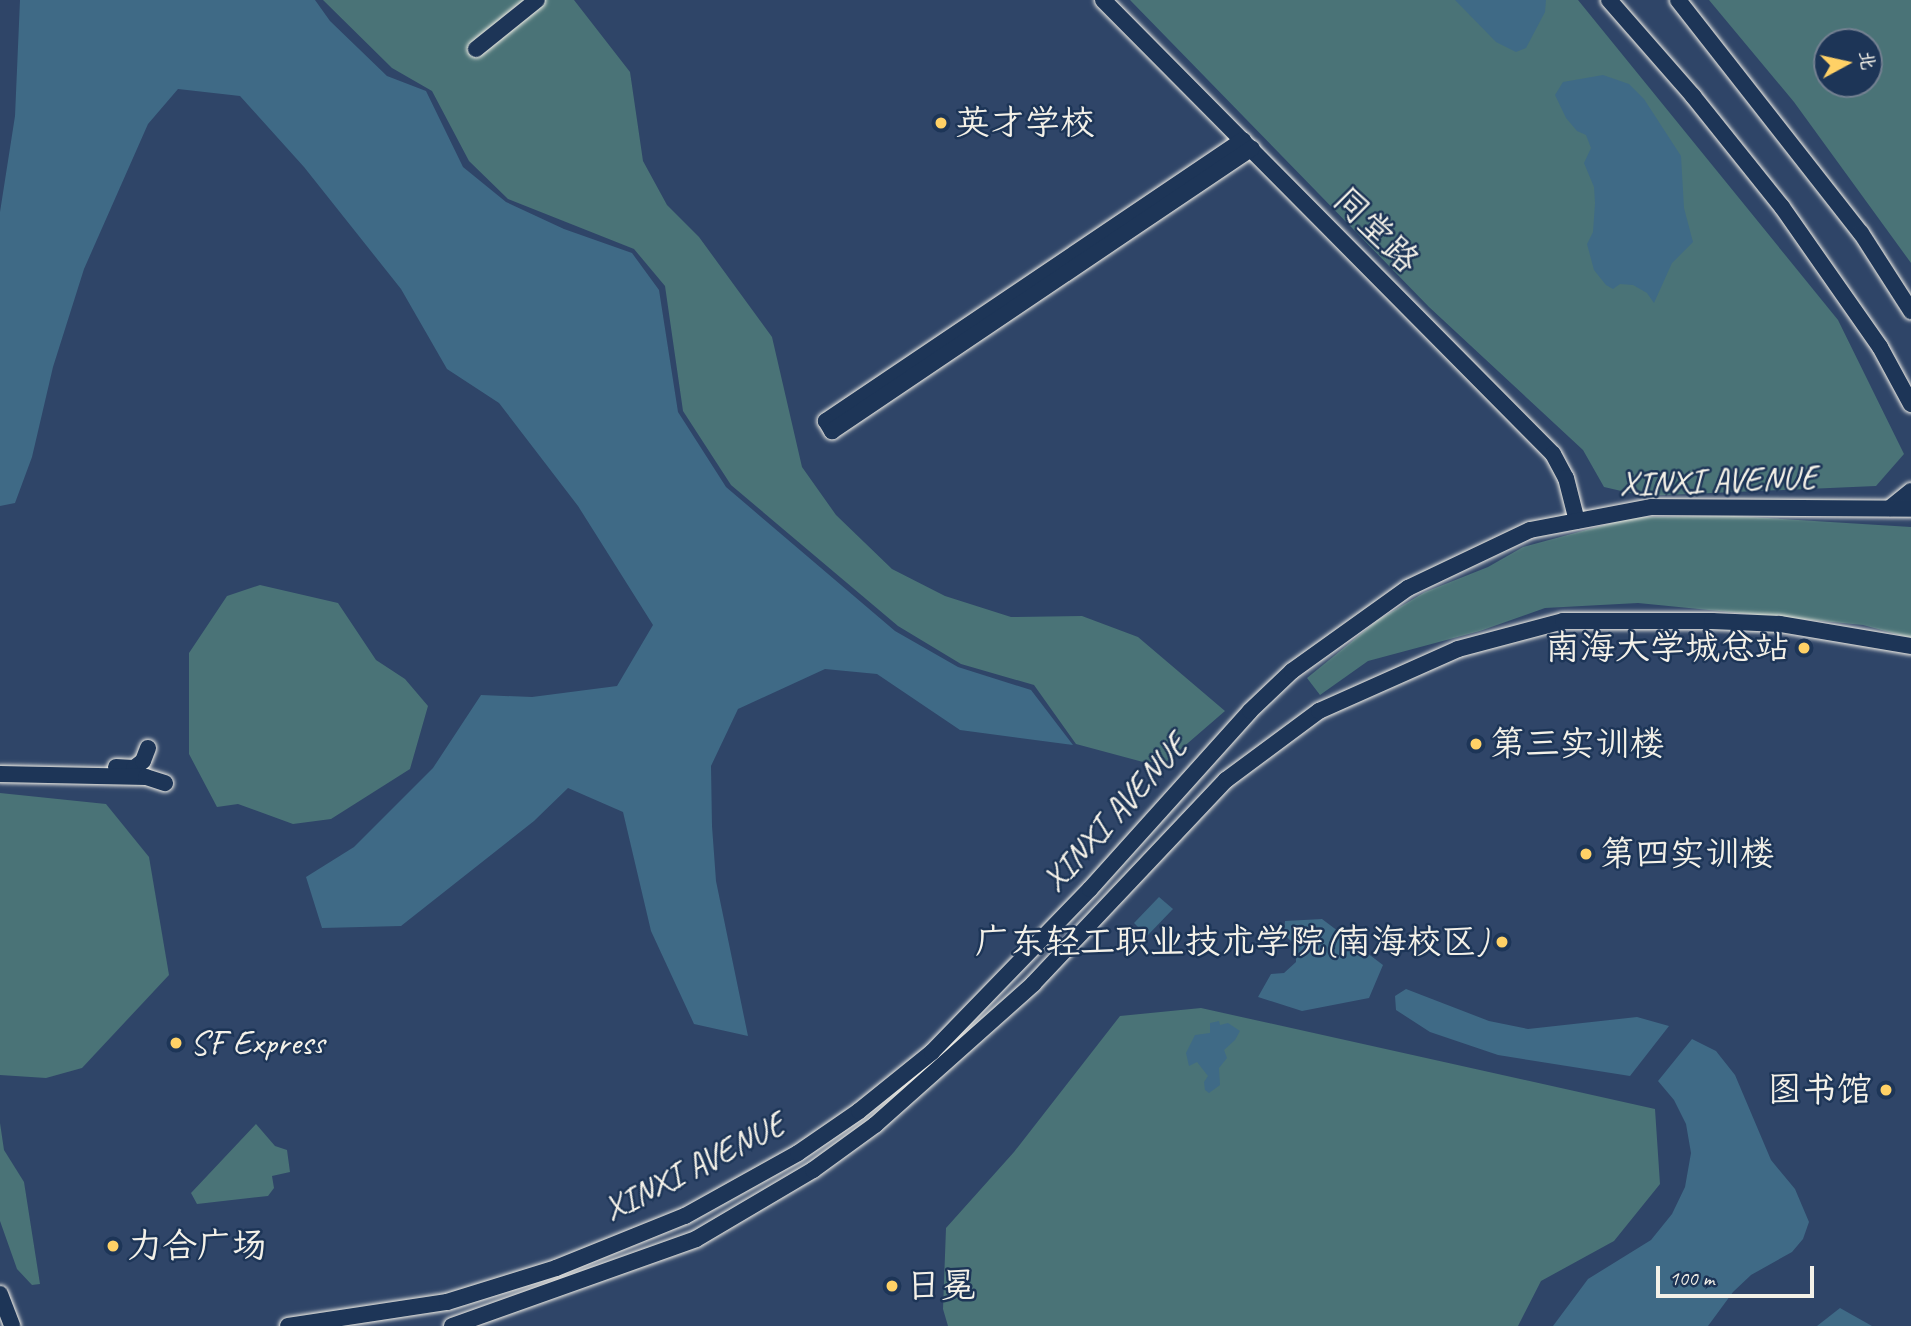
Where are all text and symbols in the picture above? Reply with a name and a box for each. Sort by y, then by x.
north arrow [1813,28,1883,98]
text: 北 [1854,49,1880,71]
place label: 英才学校 [955,102,1095,144]
marker: 英才学校 [933,115,949,131]
street label: 同堂路 [1324,178,1428,282]
street label: XINXI AVENUE [1618,457,1818,505]
place label: 南海大学城总站 [1545,627,1790,669]
marker: 南海大学城总站 [1796,640,1812,656]
place label: 第三实训楼 [1490,723,1665,765]
street label: XINXI AVENUE [1033,725,1197,901]
marker: 第三实训楼 [1468,736,1484,752]
place label: 第四实训楼 [1600,833,1775,875]
marker: 第四实训楼 [1578,846,1594,862]
place label: 广东轻工职业技术学院(南海校区) [975,921,1488,963]
marker: 广东轻工职业技术学院(南海校区) [1494,934,1510,950]
place label: SF Express [190,1022,324,1064]
marker: SF Express [168,1035,184,1051]
place label: 图书馆 [1767,1069,1872,1111]
marker: 图书馆 [1878,1082,1894,1098]
street label: XINXI AVENUE [596,1103,792,1231]
place label: 力合广场 [127,1225,267,1267]
marker: 力合广场 [105,1238,121,1254]
scale bar [1659,1252,1816,1296]
place label: 日冕 [906,1265,976,1307]
text: 100 m [1669,1265,1714,1291]
marker: 日冕 [884,1278,900,1294]

